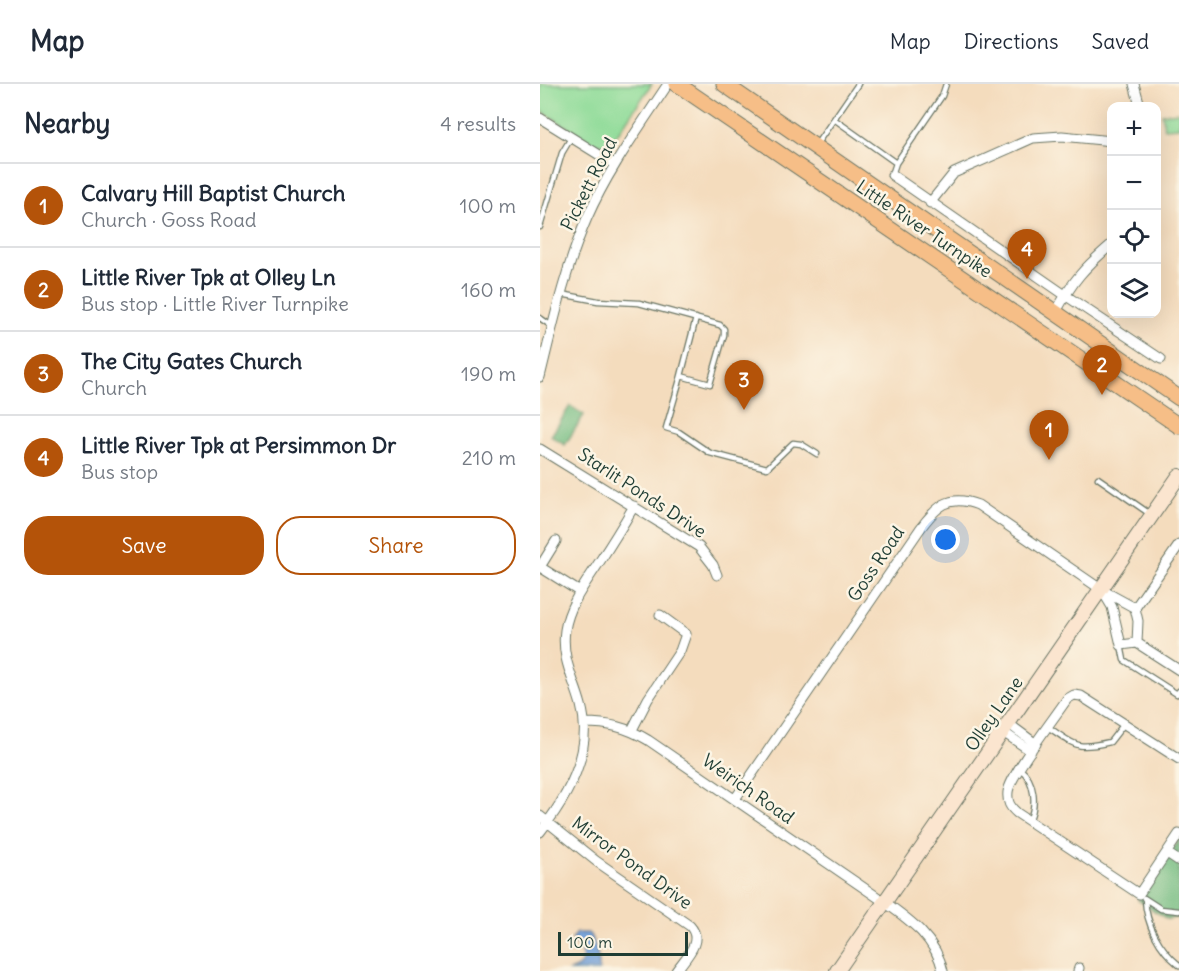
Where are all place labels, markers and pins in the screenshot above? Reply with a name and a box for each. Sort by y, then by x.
pin: 4 [1008,230,1046,279]
pin: 2 [1082,346,1122,395]
pin: 3 [724,360,764,410]
pin: 1 [1030,410,1068,460]

